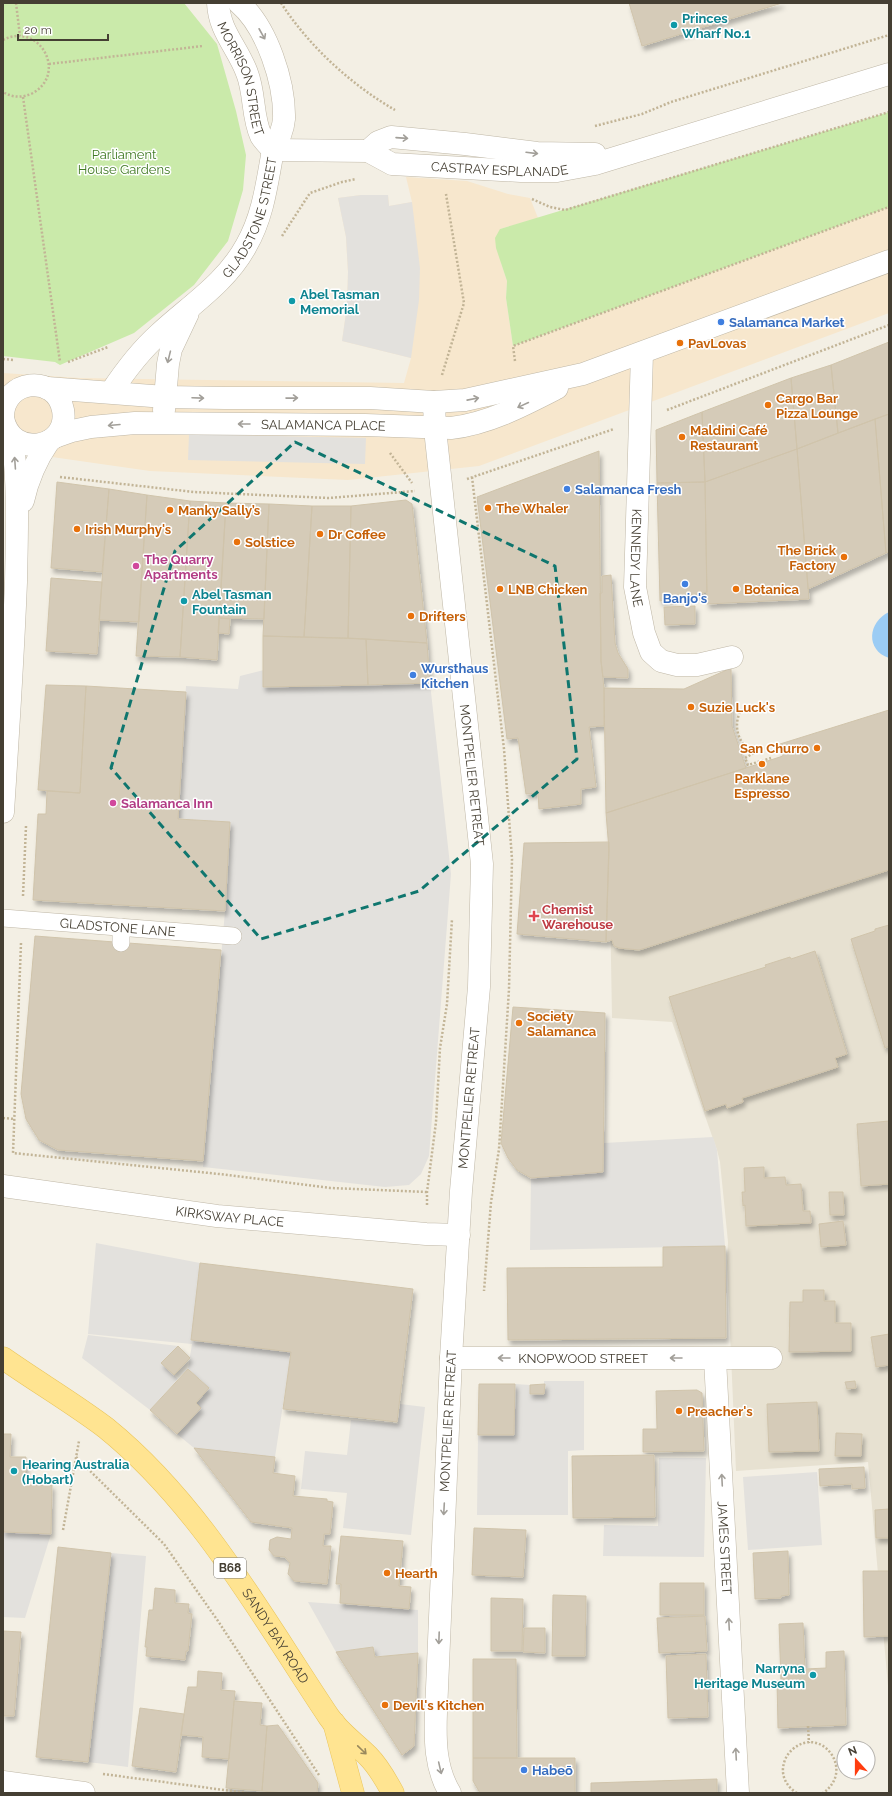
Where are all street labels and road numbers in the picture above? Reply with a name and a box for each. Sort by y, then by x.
street label: MORRISON STREET [215,19,268,138]
street label: GLADSTONE STREET [219,156,279,281]
street label: CASTRAY ESPLANADE [431,159,569,179]
street label: SALAMANCA PLACE [261,417,386,433]
street label: KENNEDY LANE [627,508,646,608]
street label: MONTPELIER RETREAT [457,703,487,847]
street label: GLADSTONE LANE [59,915,176,939]
street label: MONTPELIER RETREAT [455,1026,483,1170]
street label: KIRKSWAY PLACE [175,1203,285,1229]
street label: MONTPELIER RETREAT [437,1350,459,1492]
street label: KNOPWOOD STREET [518,1351,648,1366]
street label: JAMES STREET [715,1501,735,1595]
road number: B68 [214,1558,246,1578]
street label: SANDY BAY ROAD [240,1585,312,1686]

